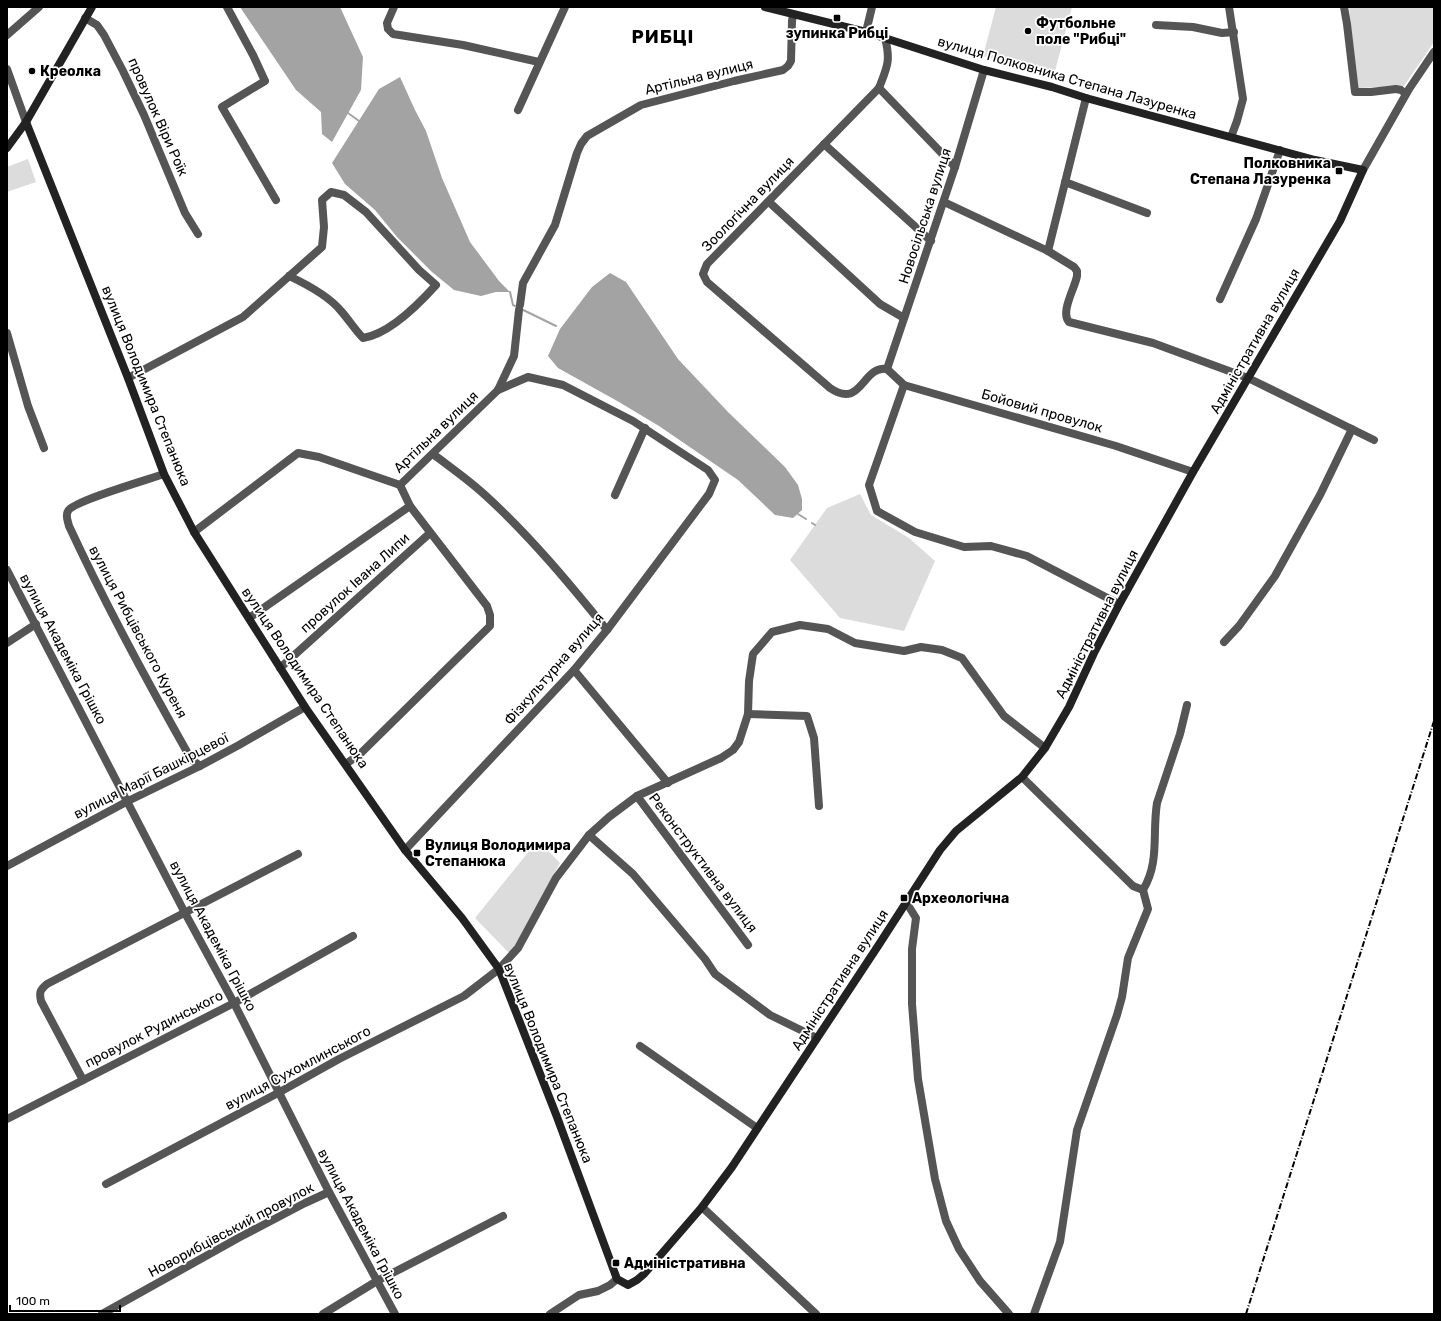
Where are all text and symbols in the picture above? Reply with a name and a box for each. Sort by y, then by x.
marker: зупинка Рибці [832,13,842,23]
place label: Футбольне поле "Рибці" [1036,15,1126,48]
place label: зупинка Рибці [786,25,888,42]
district label: РИБЦІ [632,26,694,48]
marker: Футбольне поле "Рибці" [1023,26,1033,36]
street label: вулиця Полковника Степана Лазуренка [936,33,1198,123]
street label: провулок Віри Роїк [124,55,192,179]
street label: Артільна вулиця [643,55,755,99]
place label: Креолка [40,63,101,80]
marker: Креолка [27,66,37,76]
street label: Новосільська вулиця [895,146,955,286]
street label: Зоологічна вулиця [698,153,798,255]
place label: Полковника Степана Лазуренка [1190,155,1331,188]
marker: Полковника Степана Лазуренка [1334,166,1344,176]
street label: Адміністративна вулиця [1206,265,1304,417]
street label: вулиця Володимира Степанюка [98,283,194,489]
street label: Бойовий провулок [979,386,1105,437]
street label: Артільна вулиця [390,387,482,477]
street label: провулок Івана Липи [297,529,413,637]
street label: вулиця Рибцівського Куреня [85,543,191,721]
street label: Адміністративна вулиця [1052,547,1142,701]
street label: вулиця Академіка Грішко [16,571,110,727]
street label: вулиця Володимира Степанюка [238,584,372,772]
street label: Фізкультурна вулиця [501,609,607,729]
street label: вулиця Марії Башкірцевої [71,729,232,823]
street label: Реконструктивна вулиця [645,790,761,936]
place label: Вулиця Володимира Степанюка [425,837,571,870]
marker: Вулиця Володимира Степанюка [412,848,422,858]
street label: вулиця Академіка Грішко [166,858,260,1014]
place label: Археологічна [912,890,1009,907]
marker: Археологічна [899,893,909,903]
street label: Адміністративна вулиця [788,906,892,1054]
street label: вулиця Володимира Степанюка [500,960,596,1166]
street label: провулок Рудинського [82,987,226,1071]
street label: вулиця Сухомлинського [222,1022,374,1114]
street label: вулиця Академіка Грішко [314,1146,408,1302]
street label: Новорибцівський провулок [145,1179,317,1281]
place label: Адміністративна [624,1255,746,1272]
marker: Адміністративна [611,1258,621,1268]
scale bar [10,1287,120,1313]
text: 100 m [16,1294,50,1308]

